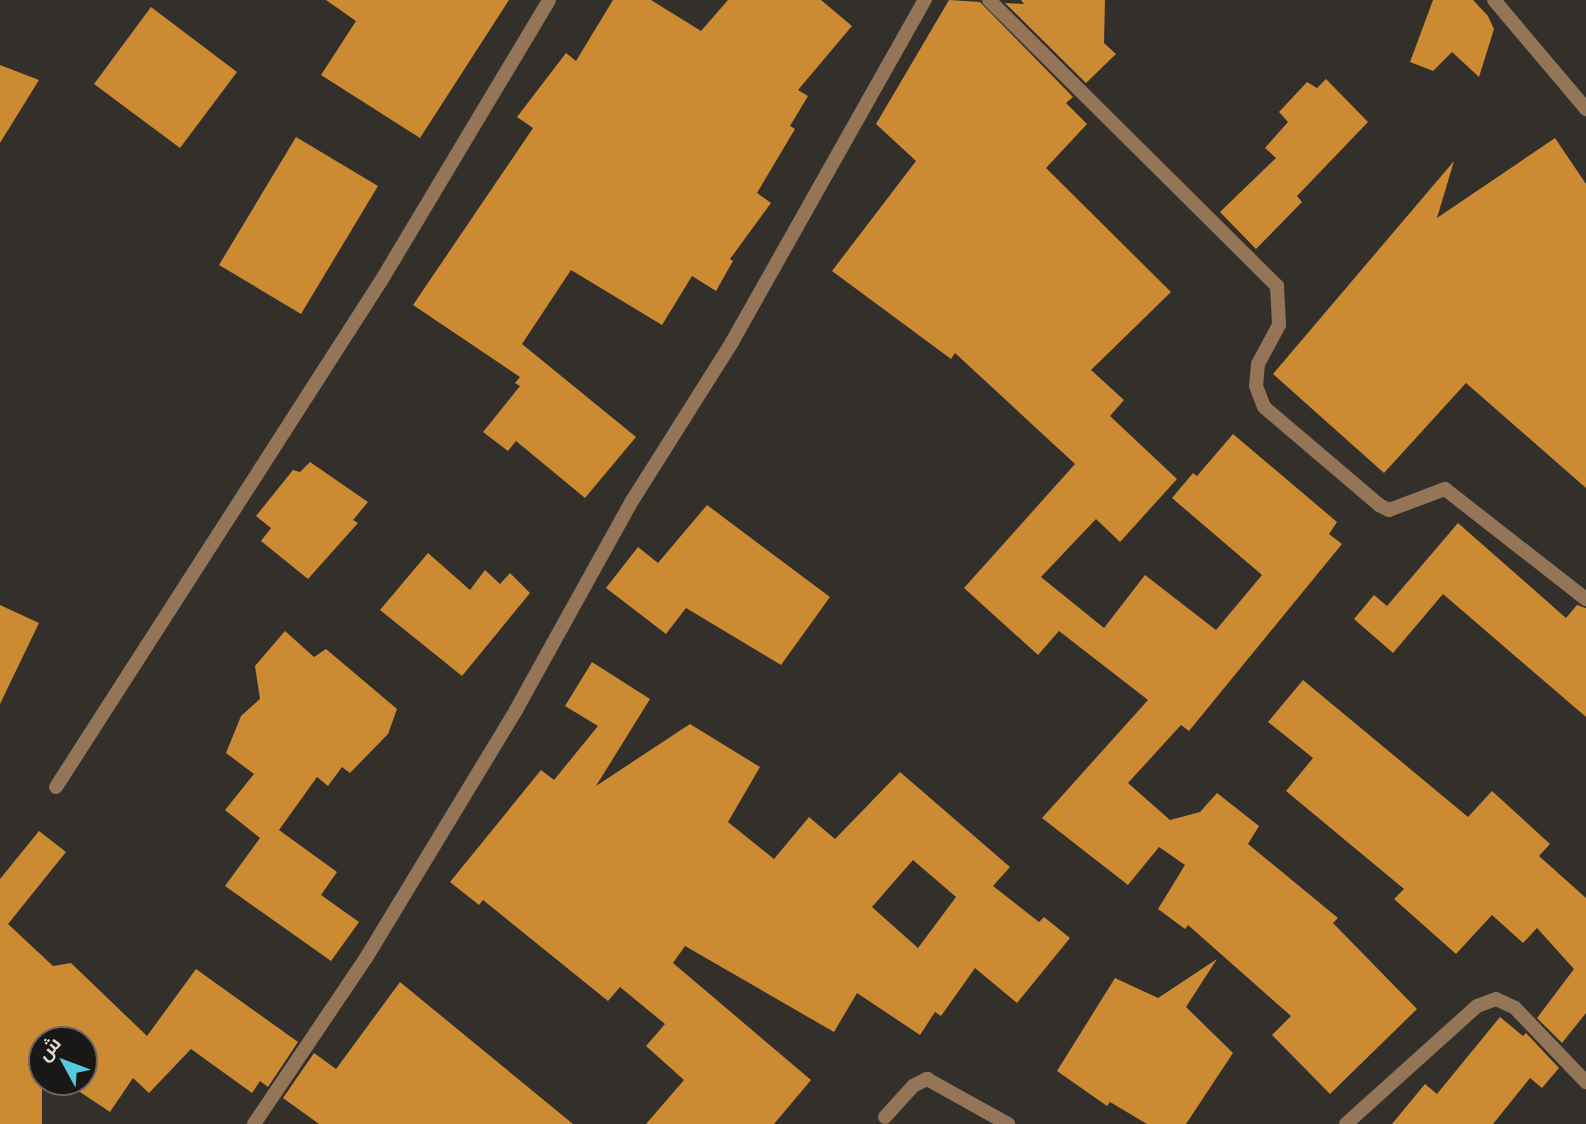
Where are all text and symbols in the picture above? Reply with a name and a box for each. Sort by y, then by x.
north arrow [28,1026,98,1096]
text: ش [32,1032,65,1065]

